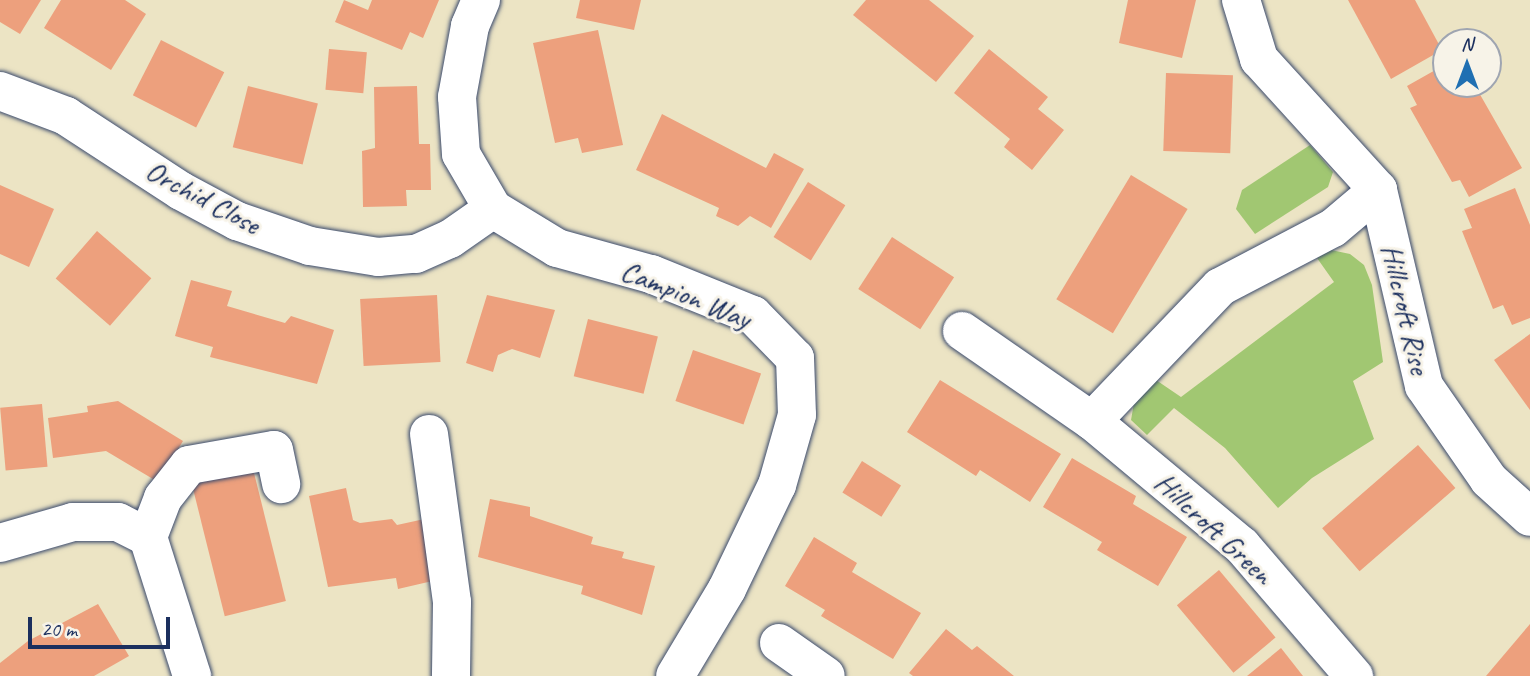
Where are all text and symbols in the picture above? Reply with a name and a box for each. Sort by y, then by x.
north arrow [1432,28,1502,98]
text: N [1461,32,1473,56]
street label: Orchid Close [140,152,266,242]
street label: Hillcroft Rise [1374,241,1438,377]
street label: Campion Way [616,252,756,336]
street label: Hillcroft Green [1147,464,1281,592]
scale bar [32,602,173,646]
text: 20 m [41,616,77,642]

